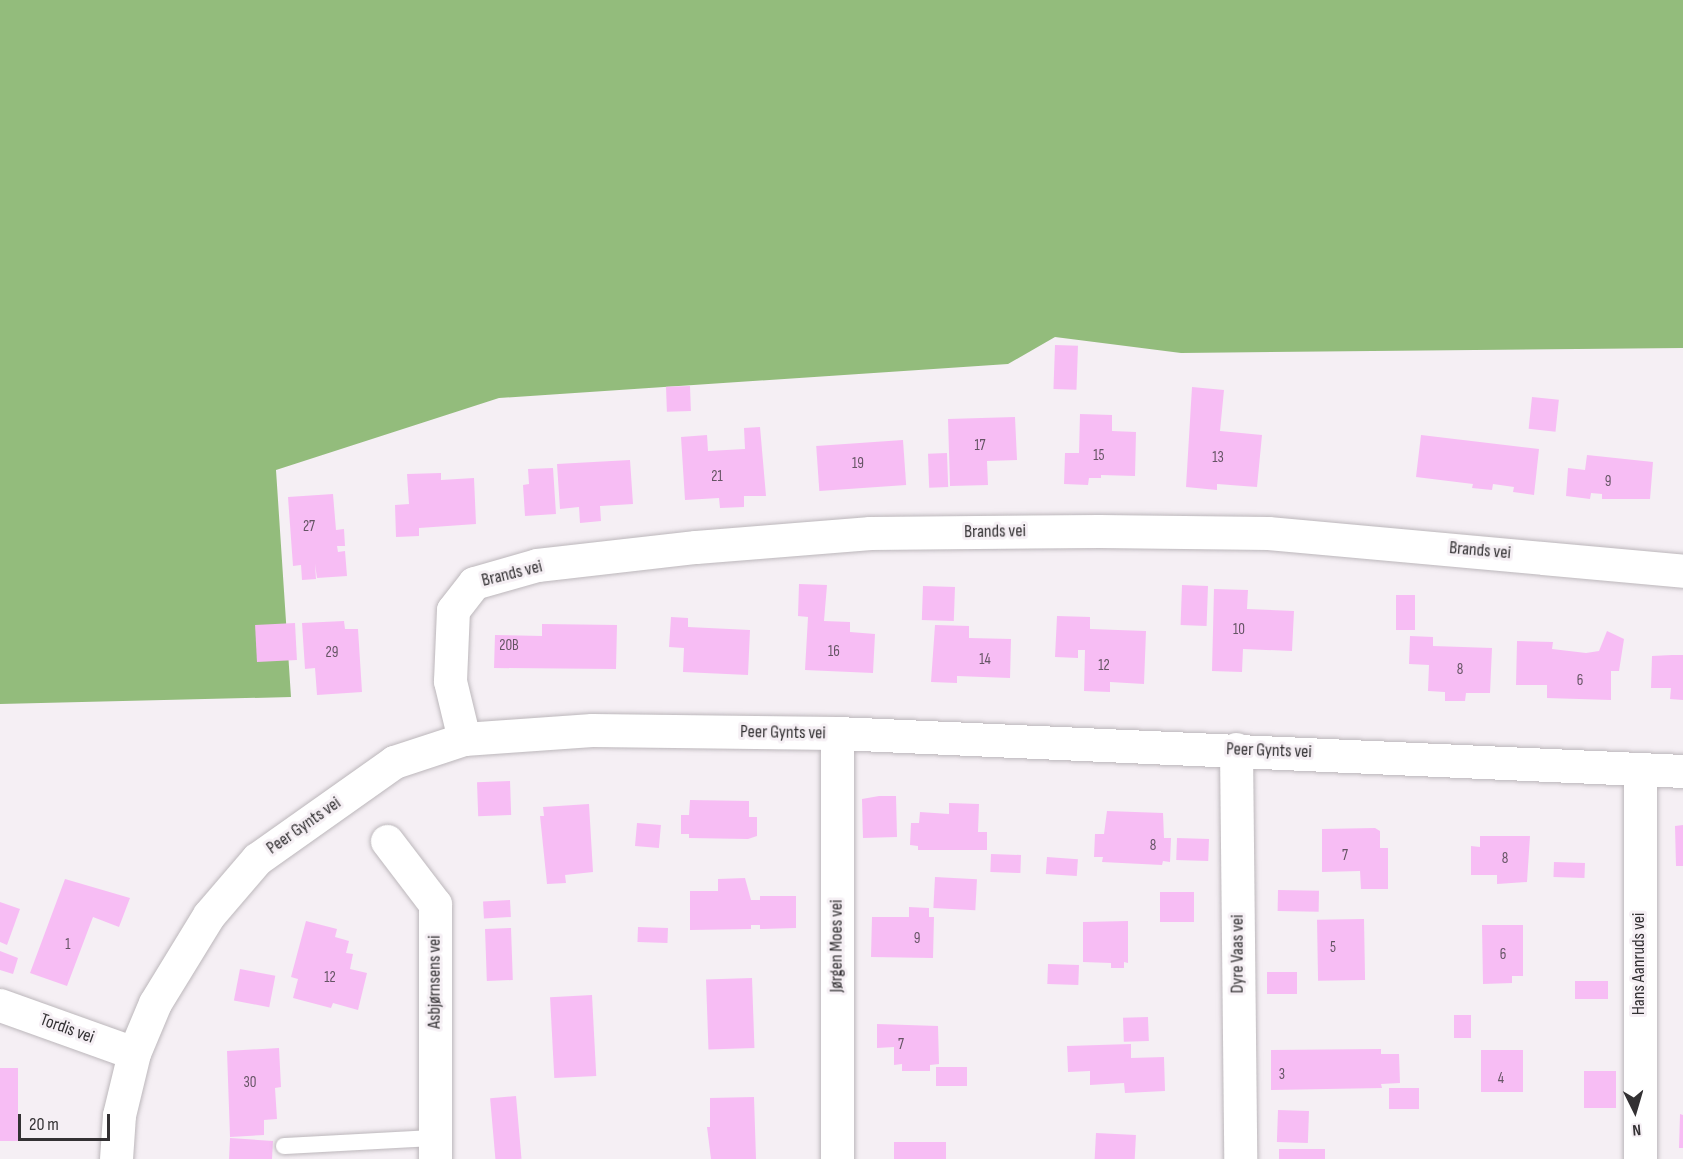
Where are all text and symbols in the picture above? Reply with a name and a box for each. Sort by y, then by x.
house number: 17 [974,437,986,455]
house number: 15 [1093,447,1105,465]
house number: 13 [1212,449,1224,467]
house number: 19 [852,455,864,473]
house number: 21 [711,468,723,486]
house number: 9 [1605,473,1611,491]
house number: 27 [303,518,315,536]
street label: Brands vei [964,521,1026,543]
street label: Brands vei [1448,538,1512,564]
street label: Brands vei [479,556,545,592]
house number: 10 [1233,621,1245,639]
house number: 20B [499,637,519,655]
house number: 16 [828,643,840,661]
house number: 29 [326,644,338,662]
house number: 14 [979,651,991,669]
house number: 12 [1098,657,1110,675]
house number: 8 [1457,661,1463,679]
house number: 6 [1577,672,1583,690]
street label: Peer Gynts vei [740,721,826,745]
street label: Peer Gynts vei [1226,739,1312,763]
street label: Peer Gynts vei [263,793,345,859]
house number: 8 [1150,837,1156,855]
house number: 7 [1342,847,1348,865]
house number: 8 [1502,850,1508,868]
street label: Jørgen Moes vei [826,900,848,992]
street label: Hans Aanruds vei [1628,913,1650,1015]
street label: Dyre Vaas vei [1227,915,1249,993]
house number: 9 [914,930,920,948]
street label: Asbjørnsens vei [424,935,446,1029]
house number: 1 [65,936,71,954]
house number: 5 [1330,939,1336,957]
house number: 6 [1500,946,1506,964]
house number: 12 [324,969,336,987]
street label: Tordis vei [37,1009,97,1049]
house number: 7 [898,1036,904,1054]
house number: 3 [1279,1066,1285,1084]
house number: 4 [1498,1070,1504,1088]
house number: 30 [244,1074,256,1092]
north arrow [1605,1081,1665,1141]
scale bar [21,1102,112,1140]
text: 20 m [29,1114,59,1135]
text: N [1632,1120,1642,1139]

